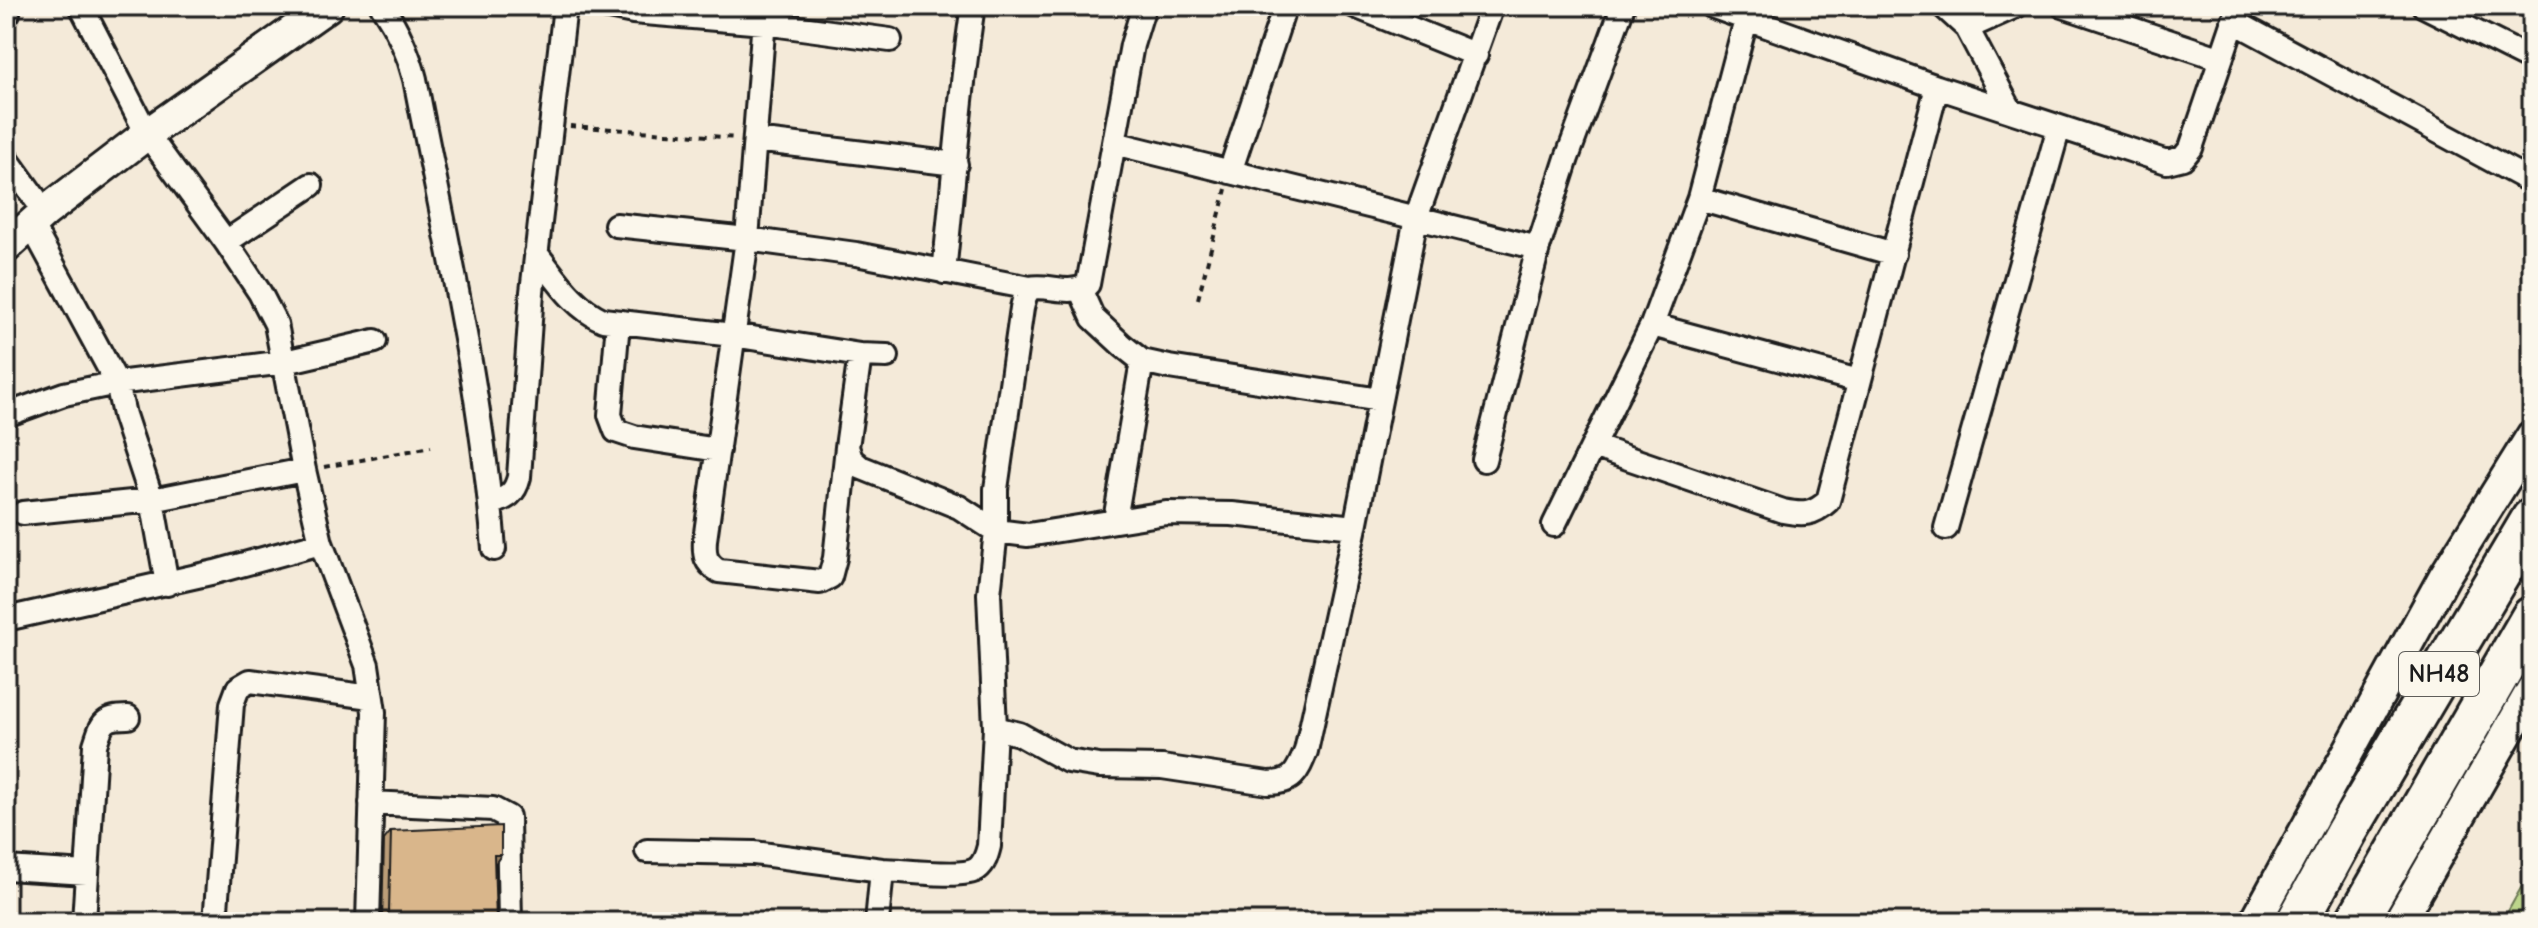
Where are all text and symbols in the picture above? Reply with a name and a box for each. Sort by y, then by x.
road number: NH48 [2399,652,2479,696]

